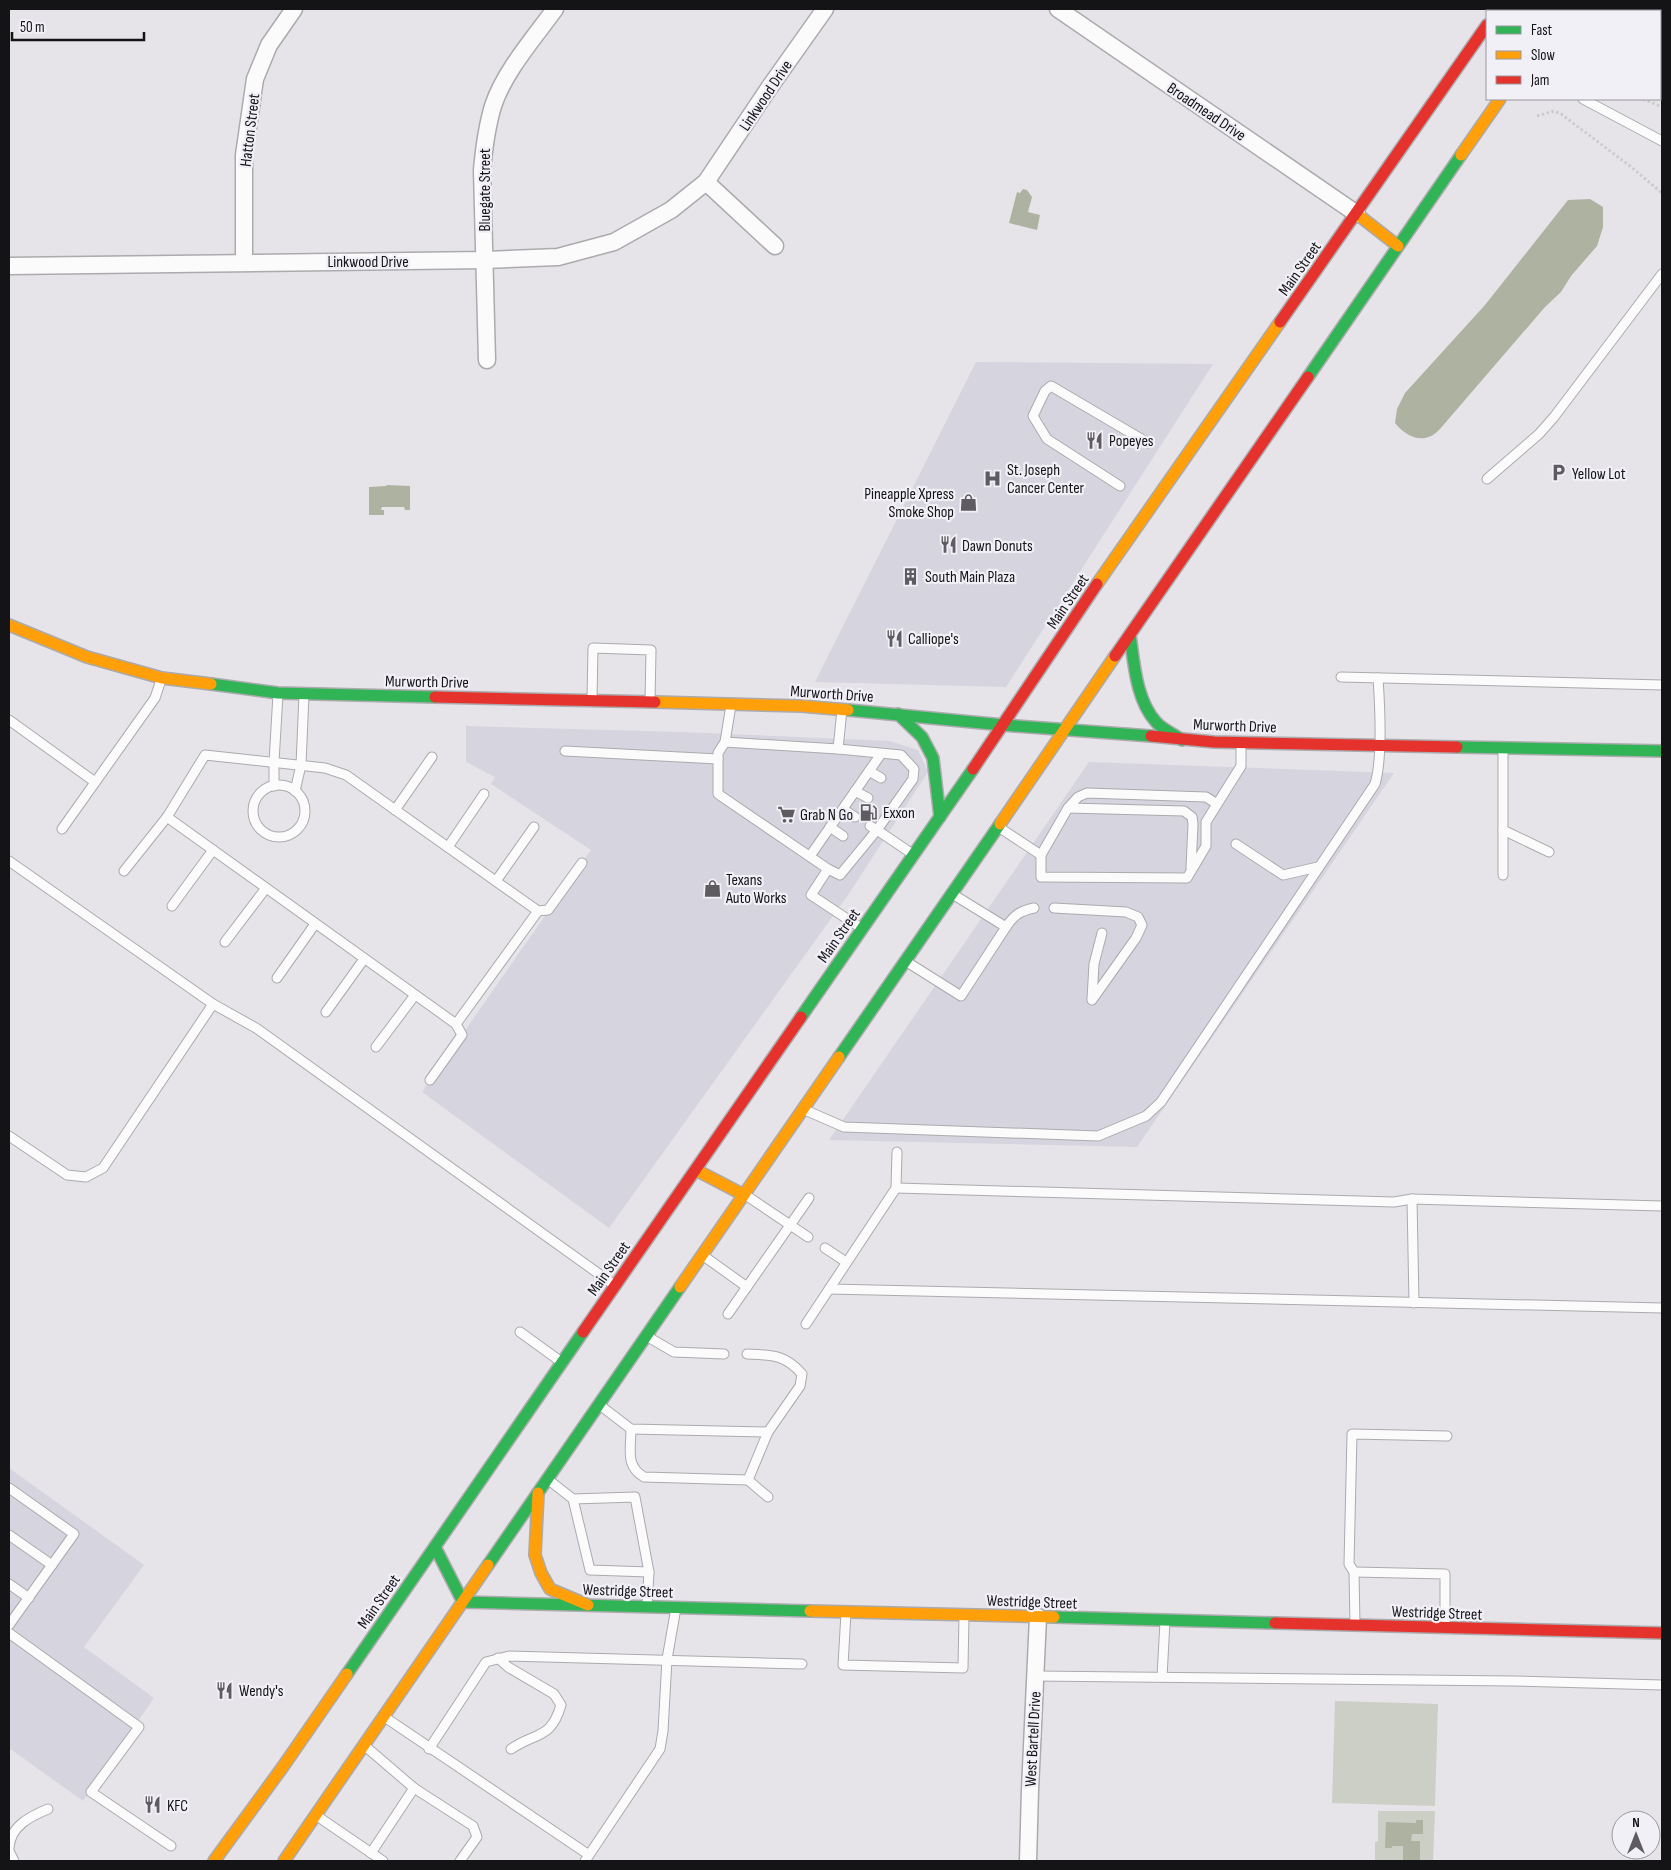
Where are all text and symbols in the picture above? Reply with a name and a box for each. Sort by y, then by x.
scale bar [12,10,145,42]
legend [1486,10,1661,100]
text: 50 m [20,18,45,37]
text: Fast [1531,21,1553,40]
text: Slow [1531,46,1555,65]
street label: Linkwood Drive [736,57,797,135]
text: Jam [1530,71,1549,90]
street label: Broadmead Drive [1163,79,1249,146]
street label: Hatton Street [237,92,264,168]
street label: Bluegate Street [476,148,495,232]
street label: Main Street [1275,238,1326,300]
street label: Linkwood Drive [327,253,409,272]
restaurant icon: Popeyes [1085,430,1105,450]
place label: Popeyes [1109,432,1154,451]
place label: St. Joseph Cancer Center [1007,461,1085,498]
parking icon: Yellow Lot [1548,463,1568,483]
place label: Yellow Lot [1572,465,1626,484]
hospital icon: St. Joseph Cancer Center [983,468,1003,488]
place label: Pineapple Xpress Smoke Shop [864,485,954,522]
shop icon: Pineapple Xpress Smoke Shop [958,492,978,512]
restaurant icon: Dawn Donuts [938,535,958,555]
place label: Dawn Donuts [962,537,1033,556]
building icon: South Main Plaza [901,566,921,586]
place label: South Main Plaza [925,568,1015,587]
street label: Main Street [1043,571,1093,633]
restaurant icon: Calliope's [884,628,904,648]
place label: Calliope's [908,630,959,649]
street label: Murworth Drive [385,672,469,693]
street label: Murworth Drive [790,682,874,707]
street label: Murworth Drive [1193,716,1277,737]
fuel station icon: Exxon [859,802,879,822]
supermarket icon: Grab N Go [776,804,796,824]
place label: Exxon [883,804,915,823]
place label: Grab N Go [800,806,853,825]
place label: Texans Auto Works [725,871,787,908]
shop icon: Texans Auto Works [702,878,722,898]
street label: Main Street [814,905,865,967]
street label: Main Street [584,1238,635,1300]
street label: Main Street [354,1571,405,1633]
street label: Westridge Street [582,1580,674,1603]
street label: Westridge Street [986,1591,1078,1614]
street label: Westridge Street [1391,1602,1483,1625]
restaurant icon: Wendy's [215,1680,235,1700]
place label: Wendy's [239,1682,284,1701]
street label: West Bartell Drive [1022,1691,1045,1787]
restaurant icon: KFC [143,1795,163,1815]
place label: KFC [167,1797,188,1816]
north arrow [1611,1810,1661,1860]
text: N [1632,1814,1640,1831]

